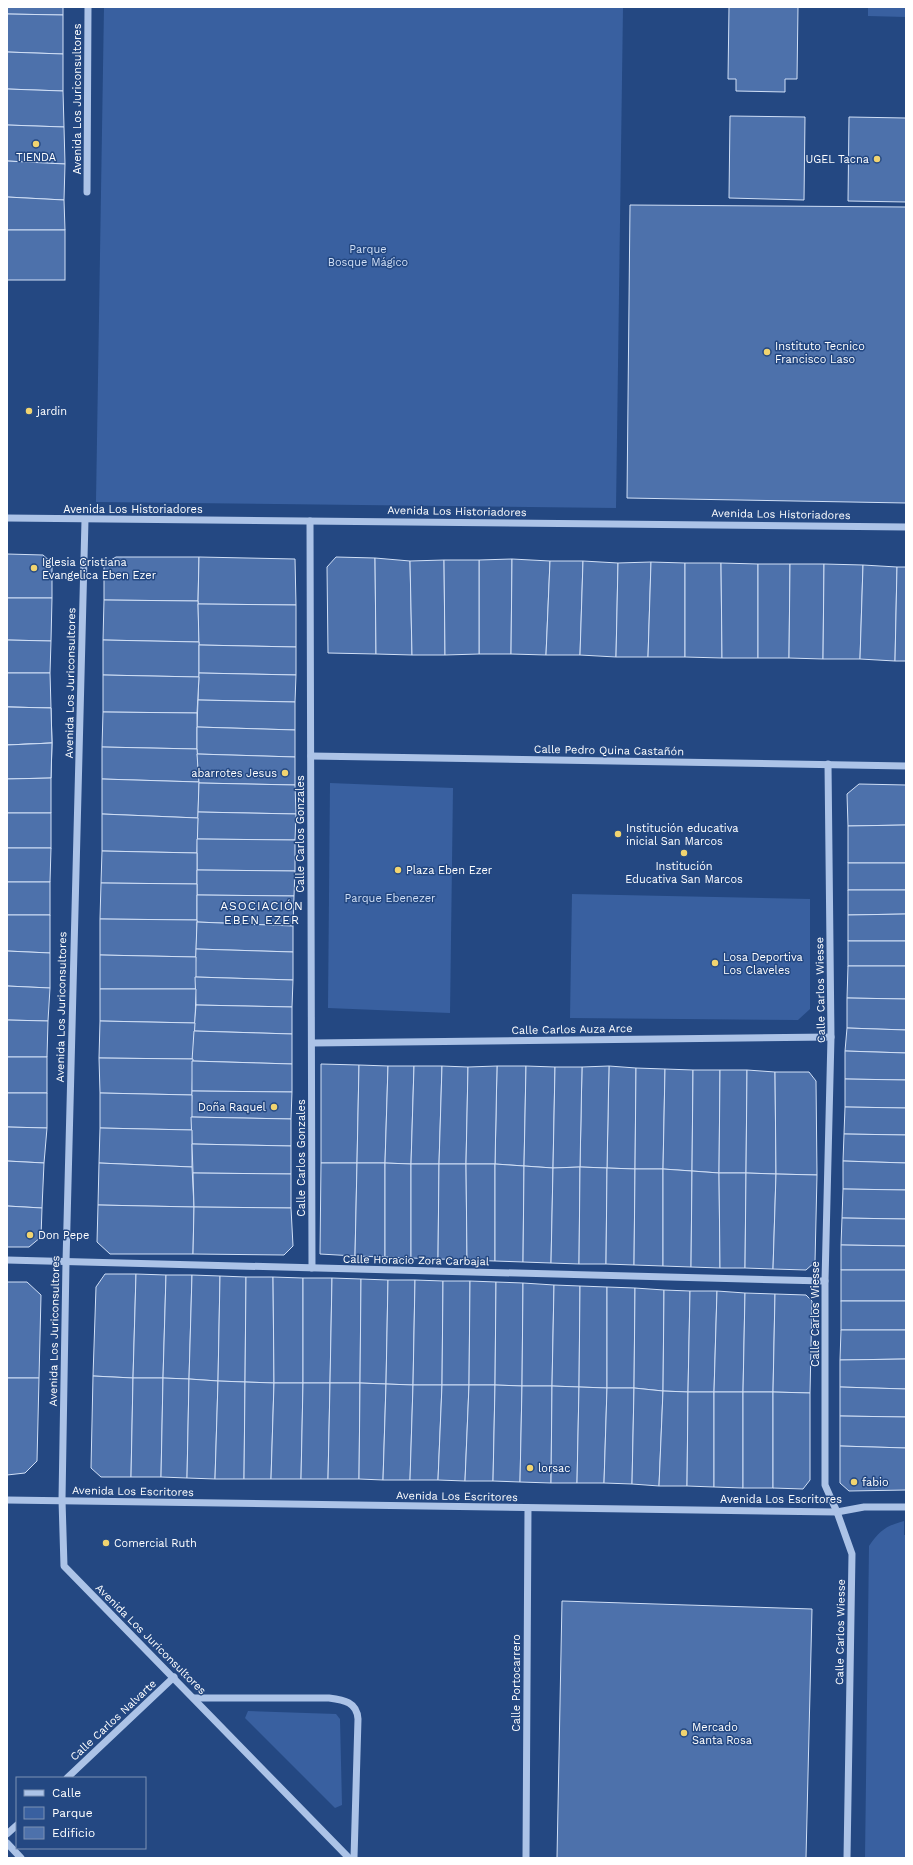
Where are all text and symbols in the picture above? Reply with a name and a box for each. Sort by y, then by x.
street label: Avenida Los Juriconsultores [71,23,84,174]
marker: TIENDA [31,139,41,149]
place label: TIENDA [16,151,56,164]
place label: UGEL Tacna [806,153,869,166]
marker: UGEL Tacna [872,154,882,164]
park label: Parque Bosque Mágico [328,243,408,269]
place label: Instituto Tecnico Francisco Laso [775,340,865,366]
marker: Instituto Tecnico Francisco Laso [762,347,772,357]
place label: jardin [36,405,67,418]
marker: jardin [24,406,34,416]
street label: Avenida Los Historiadores [63,503,203,516]
street label: Avenida Los Historiadores [387,504,527,519]
street label: Avenida Los Historiadores [711,507,851,522]
place label: Iglesia Cristiana Evangelica Eben Ezer [42,556,157,582]
marker: Iglesia Cristiana Evangelica Eben Ezer [29,563,39,573]
street label: Avenida Los Juriconsultores [63,607,78,759]
street label: Calle Pedro Quina Castañón [534,743,684,758]
place label: abarrotes Jesus [191,767,277,780]
marker: abarrotes Jesus [280,768,290,778]
street label: Calle Carlos Gonzales [294,775,307,893]
place label: Institución educativa inicial San Marcos [626,822,739,848]
marker: Institución educativa inicial San Marcos [613,829,623,839]
marker: Institución Educativa San Marcos [679,848,689,858]
place label: Institución Educativa San Marcos [625,860,743,886]
place label: Plaza Eben Ezer [406,864,493,877]
marker: Plaza Eben Ezer [393,865,403,875]
park label: Parque Ebenezer [344,892,436,905]
district label: ASOCIACIÓN EBEN EZER [220,899,304,927]
street label: Avenida Los Juriconsultores [54,931,69,1083]
street label: Calle Carlos Wiesse [813,937,828,1043]
place label: Losa Deportiva Los Claveles [723,951,803,977]
marker: Losa Deportiva Los Claveles [710,958,720,968]
street label: Calle Carlos Auza Arce [511,1022,633,1037]
street label: Calle Carlos Gonzales [295,1099,308,1217]
place label: Doña Raquel [198,1101,267,1114]
marker: Doña Raquel [269,1102,279,1112]
place label: Don Pepe [38,1229,89,1242]
marker: Don Pepe [25,1230,35,1240]
street label: Calle Horacio Zora Carbajal [343,1253,490,1268]
street label: Avenida Los Juriconsultores [47,1255,62,1407]
street label: Calle Carlos Wiesse [809,1261,822,1367]
place label: lorsac [538,1462,570,1475]
marker: lorsac [525,1463,535,1473]
place label: fabio [862,1476,889,1489]
marker: fabio [849,1477,859,1487]
street label: Avenida Los Escritores [72,1484,194,1499]
street label: Avenida Los Escritores [396,1489,518,1504]
street label: Avenida Los Escritores [720,1493,842,1506]
place label: Comercial Ruth [114,1537,197,1550]
marker: Comercial Ruth [101,1538,111,1548]
street label: Calle Carlos Wiesse [833,1579,848,1685]
street label: Avenida Los Juriconsultores [93,1581,209,1697]
street label: Calle Portocarrero [510,1634,523,1732]
street label: Calle Carlos Nalvarte [68,1677,159,1764]
place label: Mercado Santa Rosa [692,1721,752,1747]
marker: Mercado Santa Rosa [679,1728,689,1738]
legend [16,1777,146,1849]
text: Calle [52,1786,81,1800]
text: Parque [52,1806,93,1820]
text: Edificio [52,1826,95,1840]

